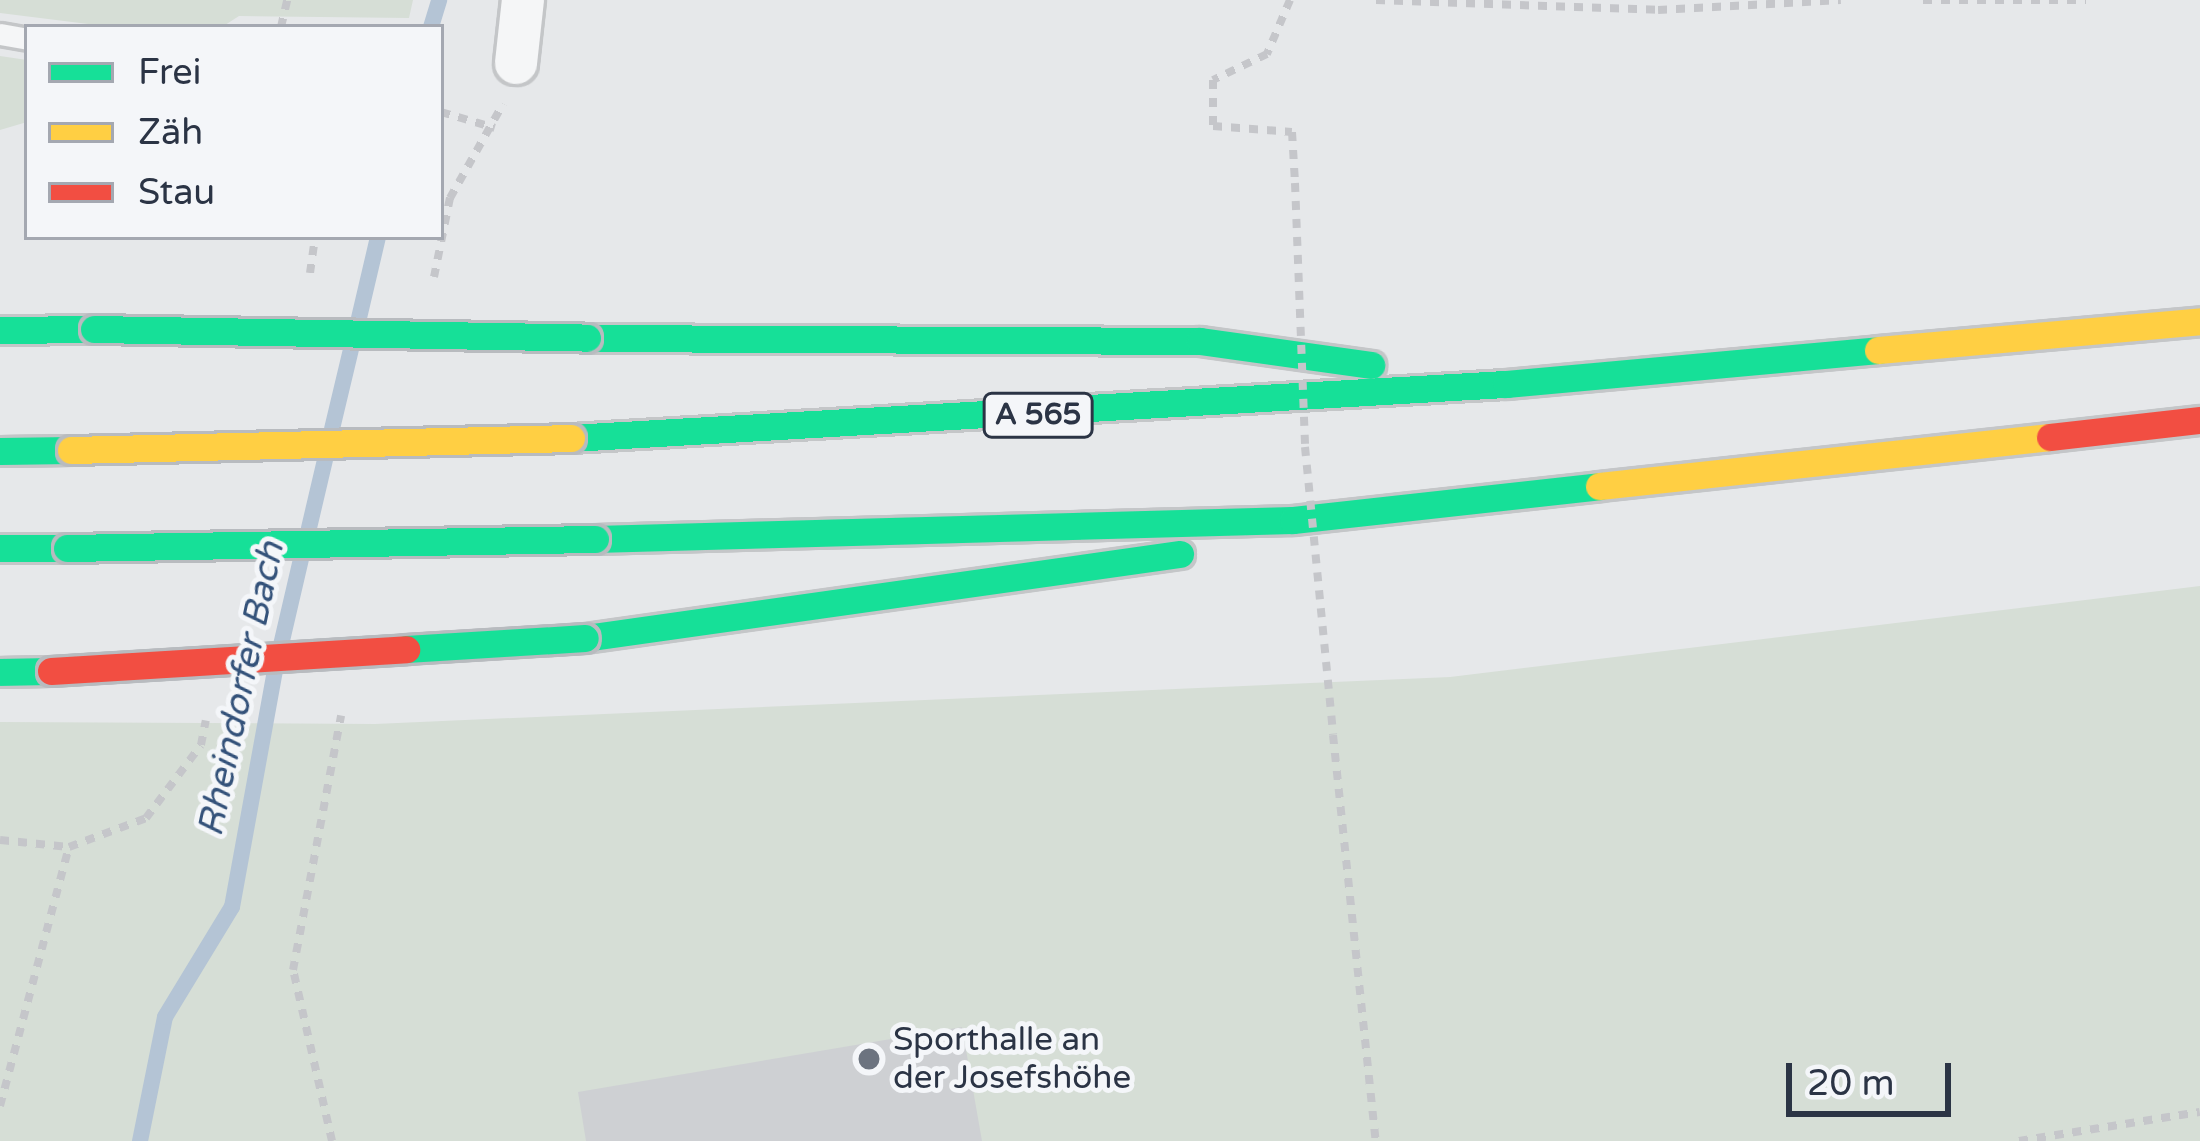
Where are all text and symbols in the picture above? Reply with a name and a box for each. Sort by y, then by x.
legend [24,24,444,240]
text: Frei [138,51,202,94]
text: Zäh [138,111,203,154]
text: Stau [138,171,215,214]
road number: A 565 [981,391,1095,439]
water label: Rheindorfer Bach [189,538,293,840]
place label: Sporthalle an der Josefshöhe [893,1020,1131,1098]
scale bar [1792,1039,1957,1113]
marker: Sporthalle an der Josefshöhe [856,1046,882,1072]
text: 20 m [1807,1062,1895,1105]

